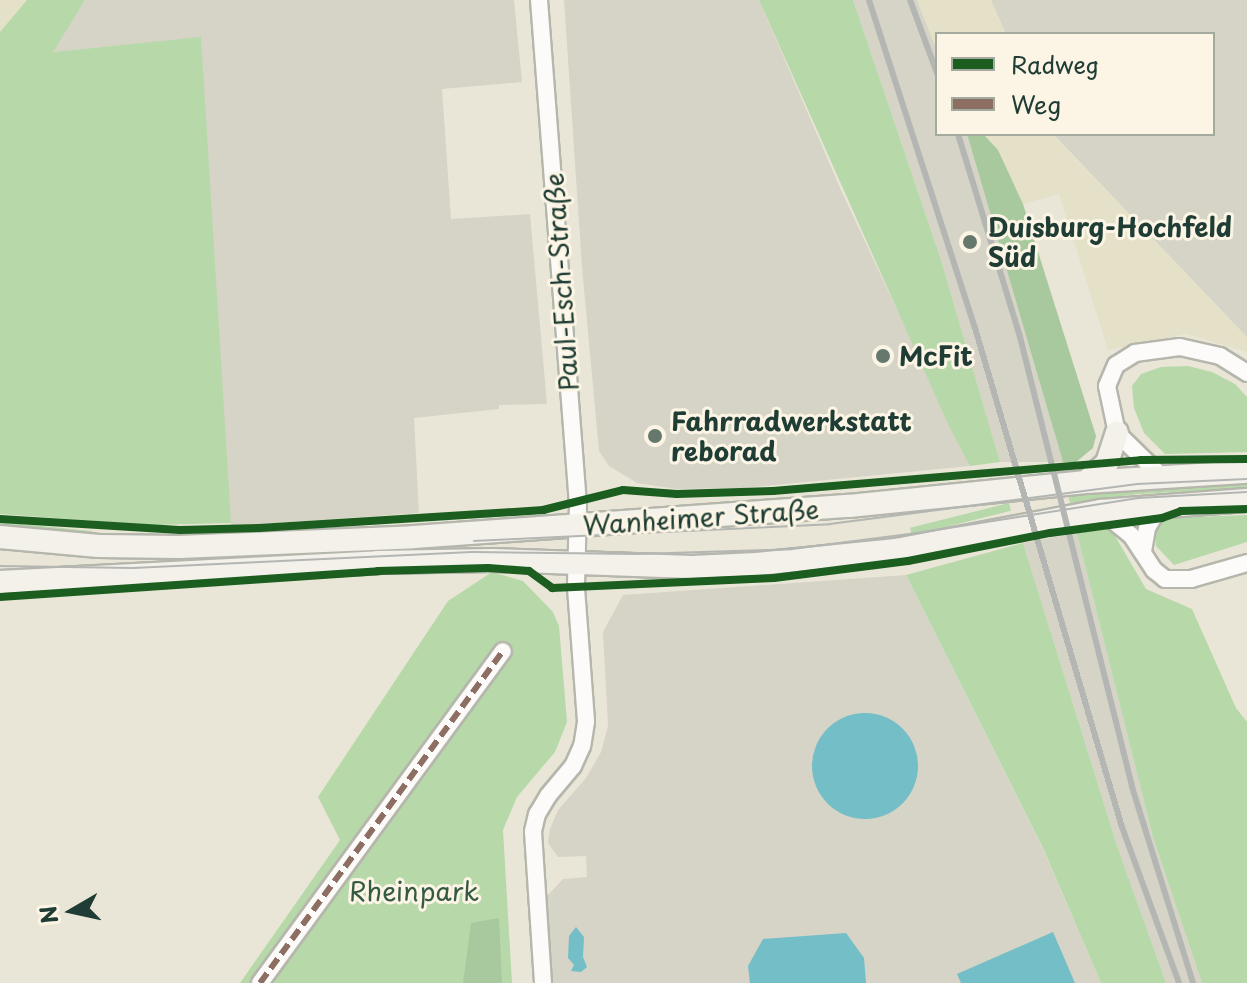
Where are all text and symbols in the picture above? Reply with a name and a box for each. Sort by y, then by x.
legend [935,32,1215,136]
text: Radweg [1011,46,1099,82]
text: Weg [1011,86,1061,122]
street label: Paul-Esch-Straße [538,172,584,392]
place label: Duisburg-Hochfeld Süd [988,211,1232,272]
marker: Duisburg-Hochfeld Süd [959,231,981,253]
place label: McFit [899,340,973,372]
marker: McFit [874,347,892,365]
place label: Fahrradwerkstatt reborad [671,405,912,466]
marker: Fahrradwerkstatt reborad [646,427,664,445]
street label: Wanheimer Straße [581,493,821,541]
north arrow [32,871,112,951]
park label: Rheinpark [349,875,479,907]
text: N [30,904,65,926]

